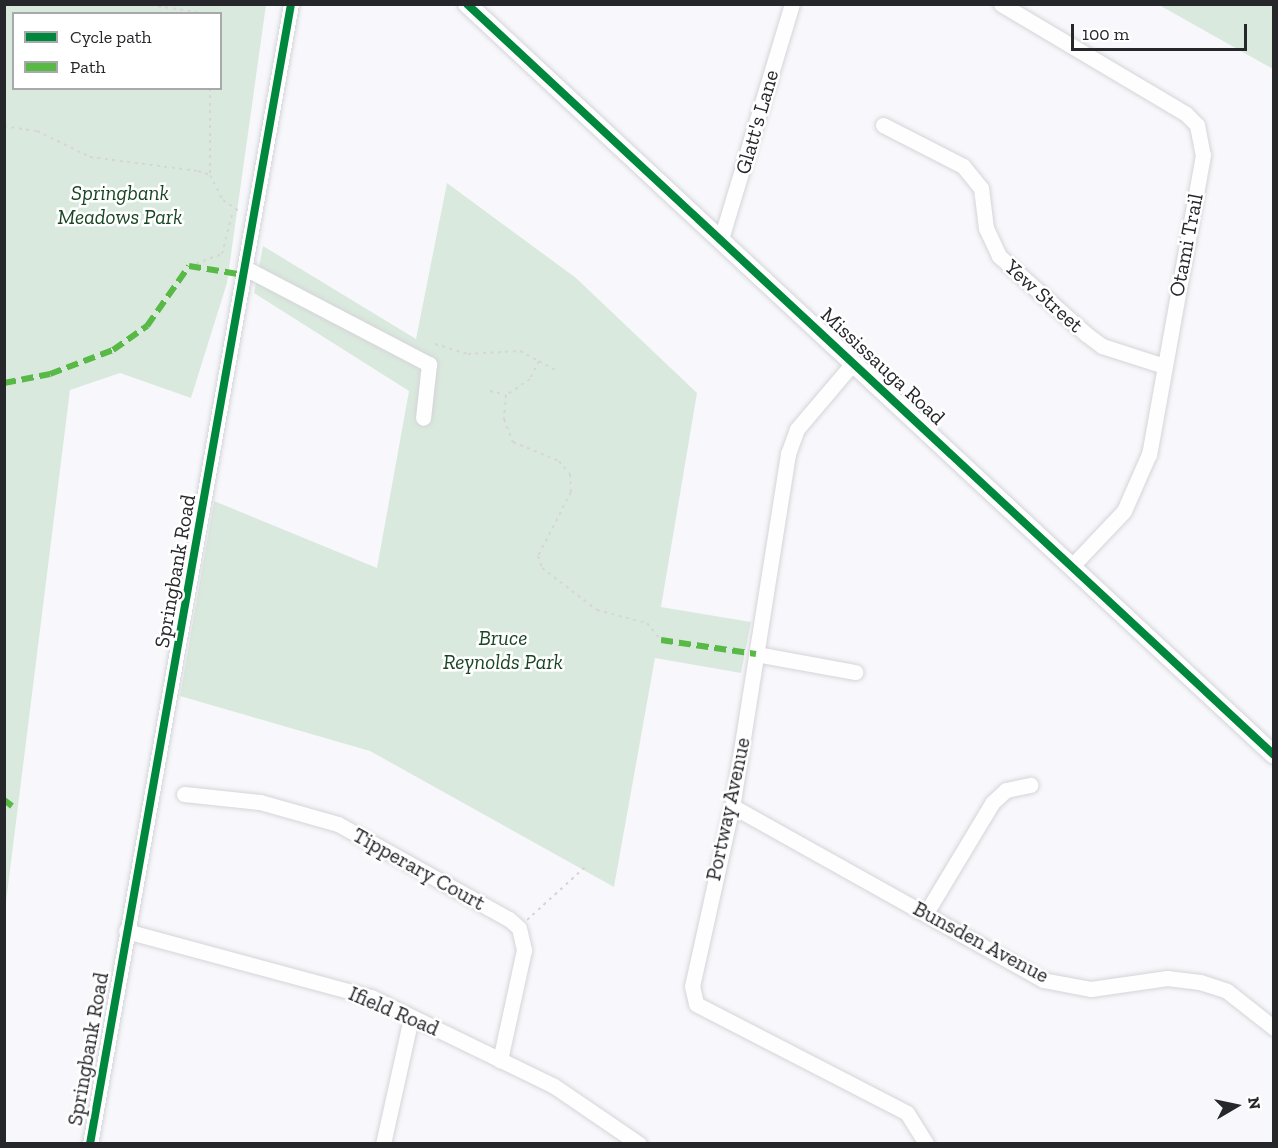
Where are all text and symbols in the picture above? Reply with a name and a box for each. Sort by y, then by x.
legend [12,12,222,90]
scale bar [1074,12,1250,50]
text: 100 m [1082,23,1129,45]
text: Cycle path [70,26,152,48]
text: Path [70,56,106,78]
street label: Glatt's Lane [730,67,784,177]
park label: Springbank Meadows Park [58,180,182,230]
street label: Otami Trail [1164,191,1208,299]
street label: Yew Street [999,254,1089,338]
street label: Mississauga Road [816,302,950,430]
street label: Springbank Road [149,492,201,650]
park label: Bruce Reynolds Park [443,625,563,675]
street label: Portway Avenue [700,735,756,883]
street label: Tipperary Court [348,822,490,916]
street label: Bunsden Avenue [909,896,1053,988]
street label: Springbank Road [62,970,114,1128]
street label: Ifield Road [345,981,443,1041]
north arrow [1206,1076,1266,1136]
text: N [1244,1096,1265,1111]

